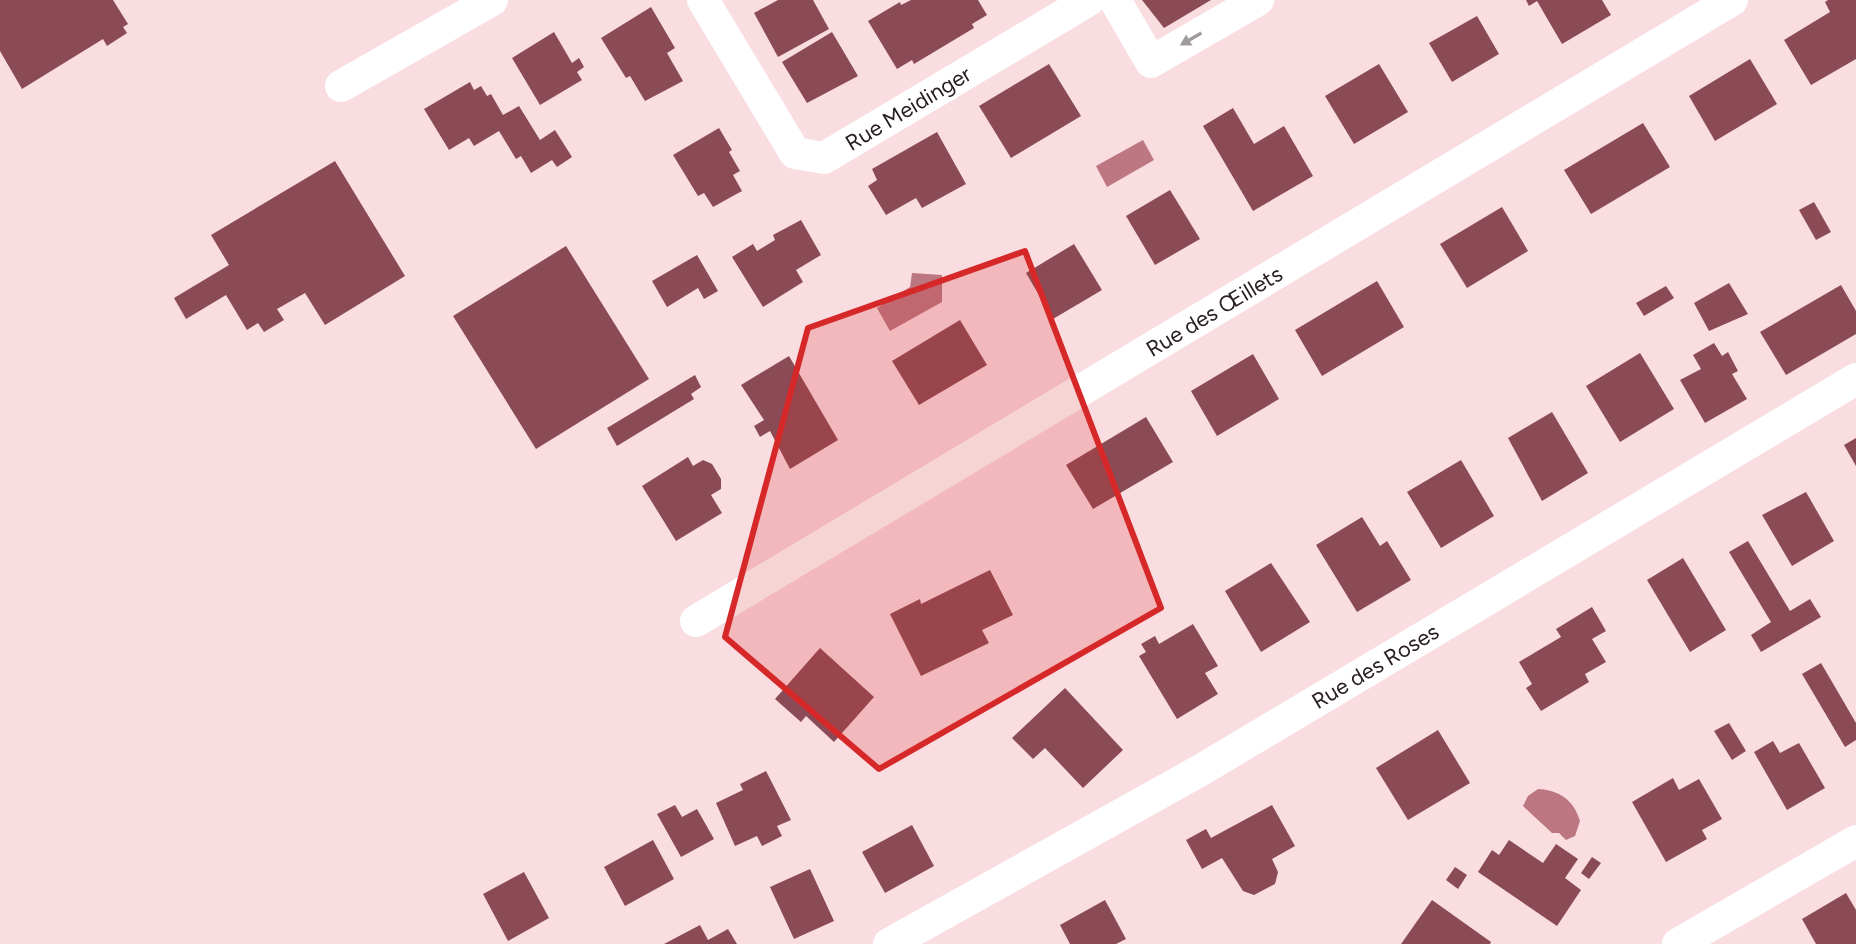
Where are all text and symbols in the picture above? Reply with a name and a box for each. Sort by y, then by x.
one-way arrow [1180,32,1202,46]
street label: Rue Meidinger [841,60,976,157]
street label: Rue des Œillets [1141,260,1287,363]
street label: Rue des Roses [1307,618,1444,715]

